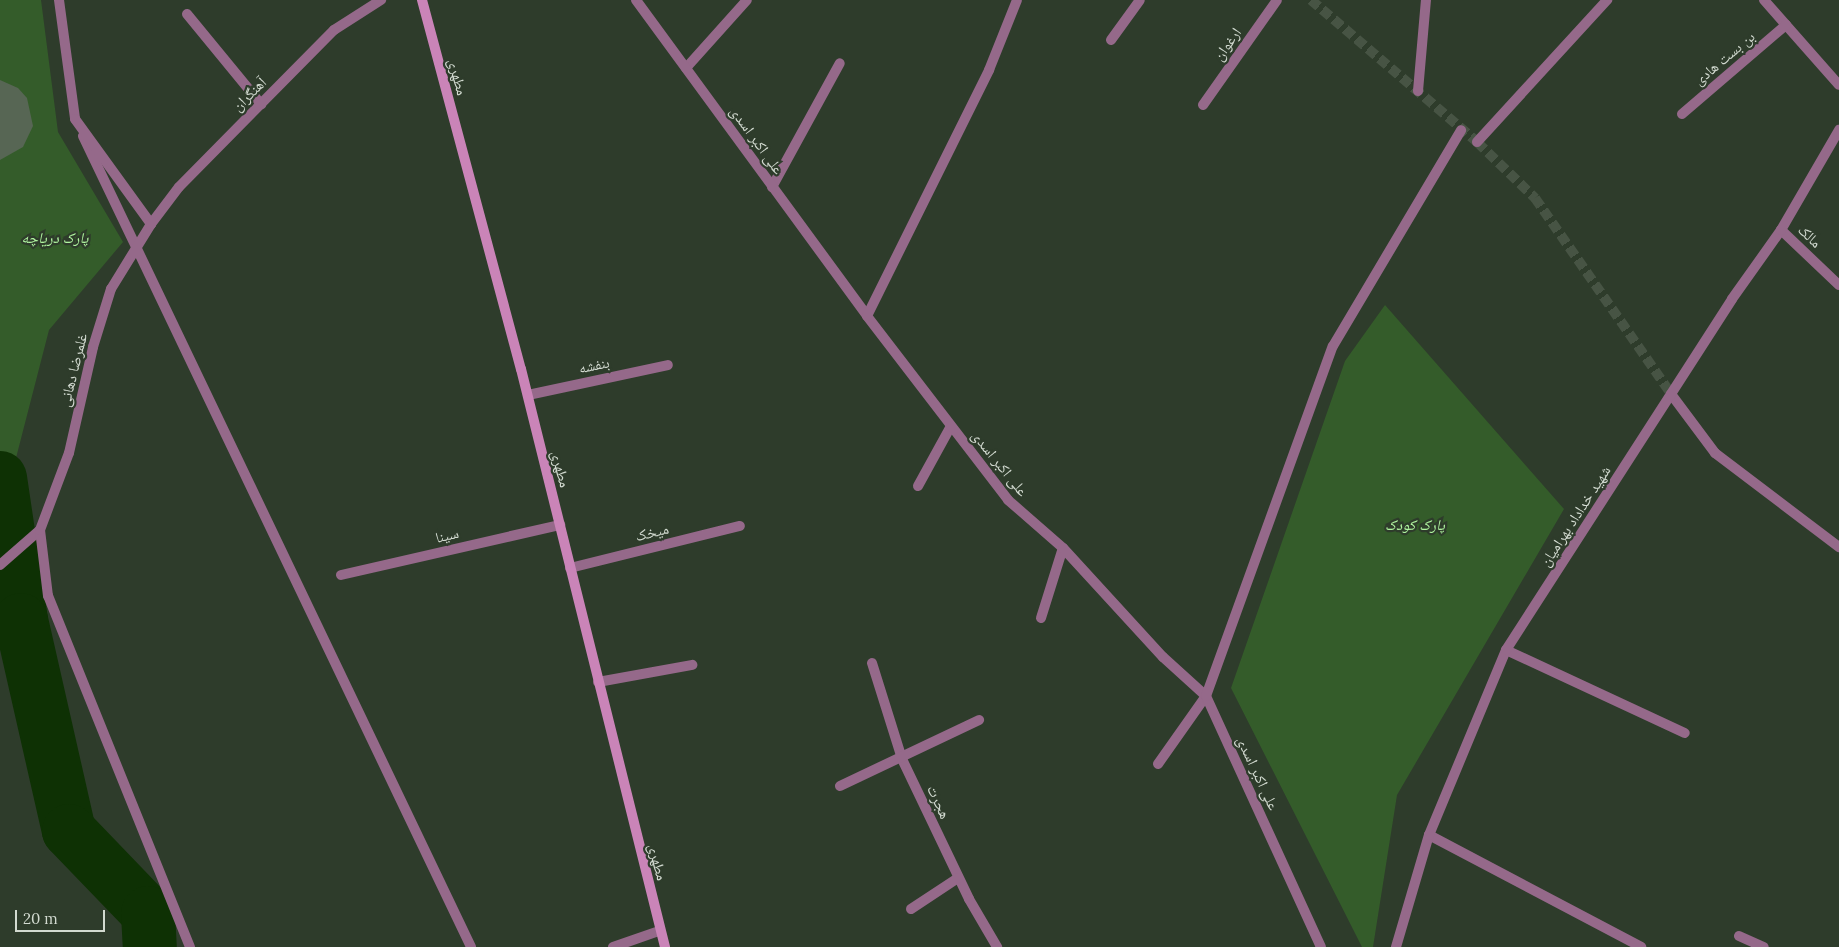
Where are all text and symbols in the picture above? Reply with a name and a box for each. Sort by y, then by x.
street label: ارغوان [1209,24,1245,64]
street label: بن بست هادی [1690,27,1758,89]
street label: مطهری [444,57,472,97]
street label: آهنگران [228,73,270,115]
street label: علی اکبر اسدی [726,103,788,177]
street label: مالک [1795,221,1825,251]
park label: پارک دریاچه [22,229,88,247]
street label: غلمرضا دهانی [55,331,91,409]
street label: بنفشه [577,353,611,377]
street label: علی اکبر اسدی [968,426,1032,500]
street label: مطهری [548,449,574,489]
street label: شهید خداداد بهرامیان [1536,462,1614,570]
park label: پارک کودک [1385,516,1445,534]
street label: میخک [633,519,671,545]
street label: سینا [434,524,460,546]
street label: علی اکبر اسدی [1233,733,1283,813]
street label: هجرت [923,782,955,822]
street label: مطهری [645,842,671,882]
scale bar [18,900,108,932]
text: 20 m [23,909,58,928]

